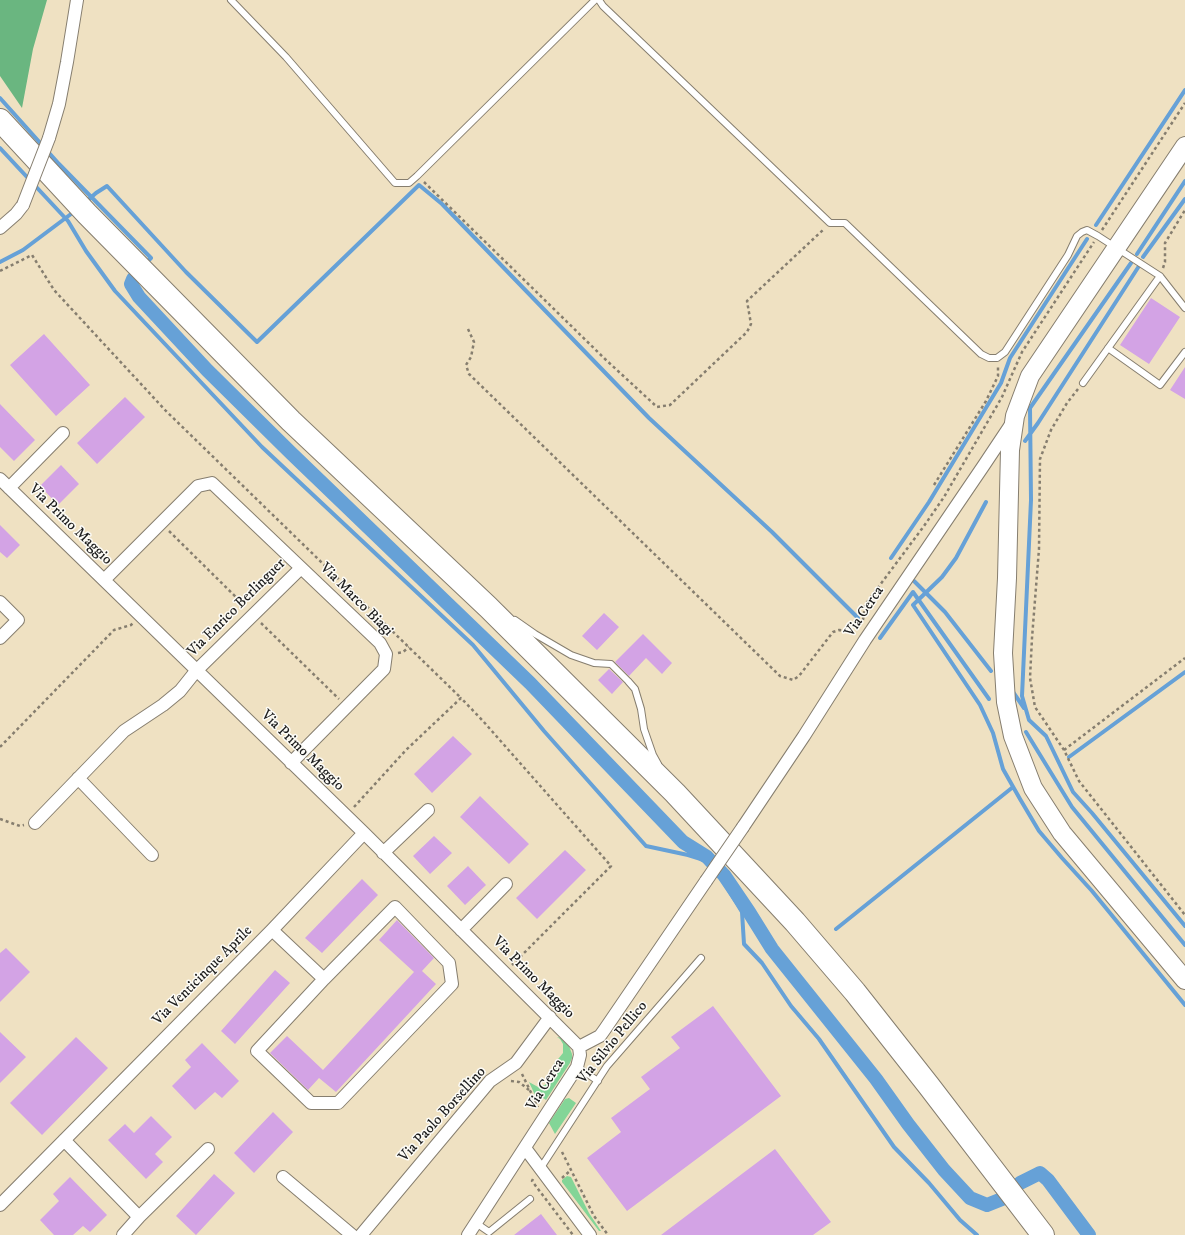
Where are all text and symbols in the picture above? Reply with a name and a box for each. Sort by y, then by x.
street label: Via Primo Maggio [25,481,115,569]
street label: Via Enrico Berlinguer [184,555,290,661]
street label: Via Marco Biagi [316,560,396,640]
street label: Via Cerca [841,583,889,641]
street label: Via Primo Maggio [257,707,347,795]
street label: Via Venticinque Aprile [149,922,257,1030]
street label: Via Primo Maggio [488,933,578,1023]
street label: Via Silvio Pellico [574,998,652,1088]
street label: Via Cerca [523,1056,569,1114]
street label: Via Paolo Borsellino [396,1064,490,1166]

